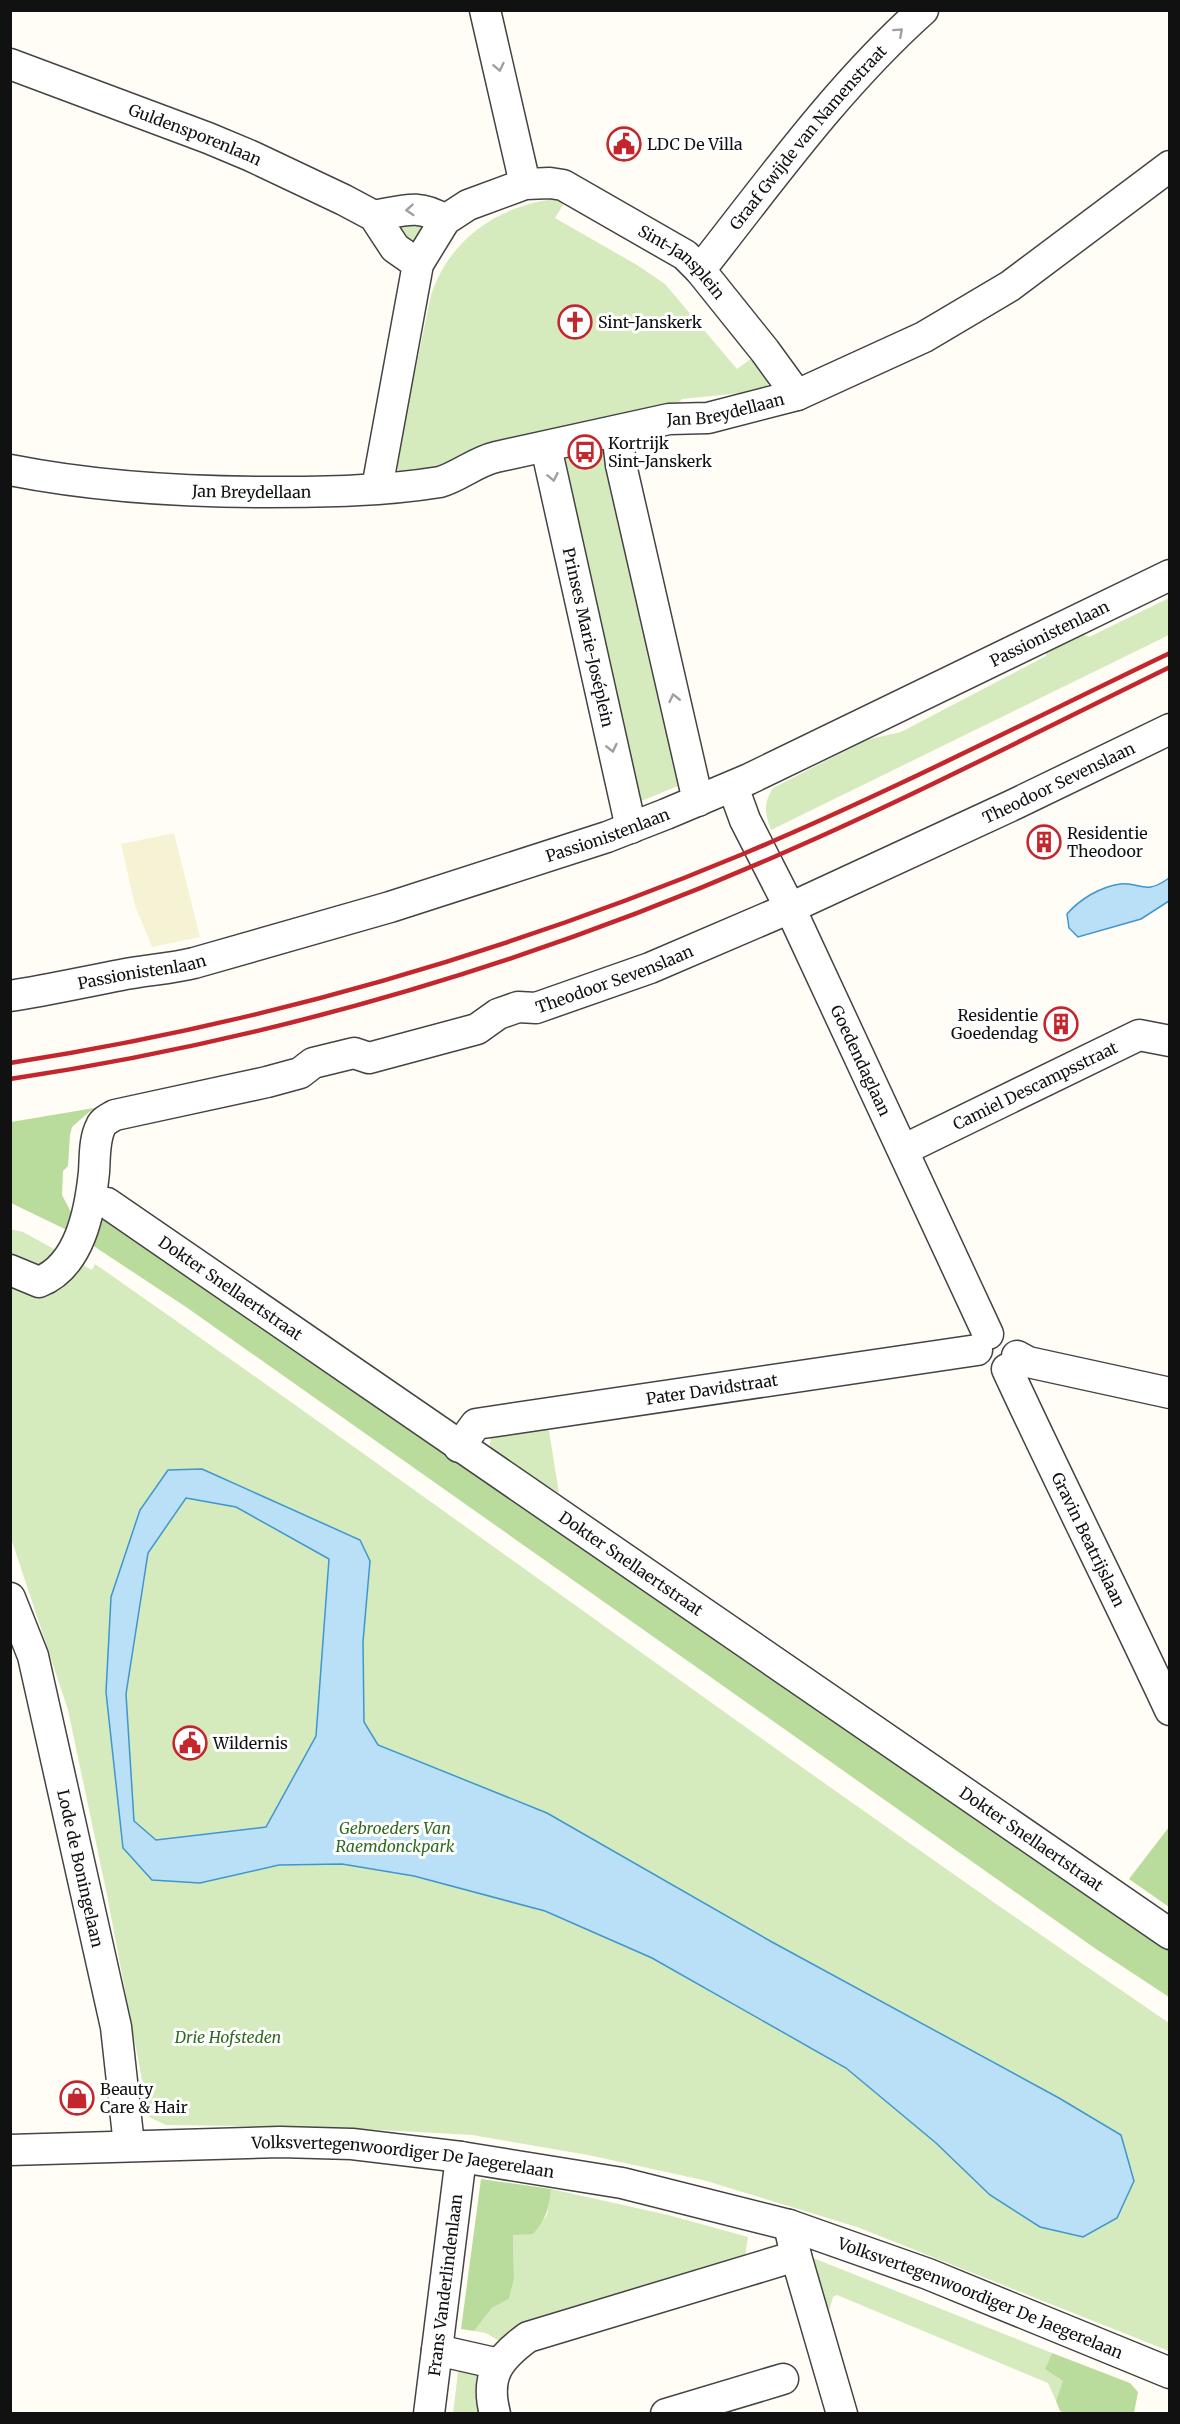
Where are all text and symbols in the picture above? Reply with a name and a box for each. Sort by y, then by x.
one-way arrow [892,28,903,39]
street label: Graaf Gwijde van Namenstraat [725,40,891,234]
one-way arrow [492,62,505,72]
street label: Guldensporenlaan [126,99,265,170]
public building icon: LDC De Villa [606,126,642,162]
place label: LDC De Villa [647,134,743,154]
one-way arrow [406,203,415,216]
street label: Sint-Jansplein [635,220,730,303]
church icon: Sint-Janskerk [557,304,593,340]
place label: Sint-Janskerk [598,312,703,332]
street label: Jan Breydellaan [666,389,787,429]
place label: Kortrijk Sint-Janskerk [608,433,713,471]
bus stop icon: Kortrijk Sint-Janskerk [567,434,603,470]
one-way arrow [545,471,558,481]
street label: Jan Breydellaan [191,481,312,502]
street label: Prinses Marie-Joséplein [559,546,618,729]
street label: Passionistenlaan [986,596,1113,671]
one-way arrow [668,694,681,704]
street label: Theodoor Sevenslaan [979,737,1138,828]
one-way arrow [604,743,617,753]
street label: Passionistenlaan [543,803,673,866]
place label: Residentie Theodoor [1067,823,1148,861]
building icon: Residentie Theodoor [1026,824,1062,860]
street label: Theodoor Sevenslaan [533,941,697,1017]
street label: Passionistenlaan [76,950,209,993]
street label: Goedendaglaan [826,1002,895,1119]
place label: Residentie Goedendag [951,1005,1038,1043]
building icon: Residentie Goedendag [1043,1006,1079,1042]
street label: Camiel Descampsstraat [950,1037,1121,1134]
street label: Dokter Snellaertstraat [155,1231,307,1345]
street label: Pater Davidstraat [645,1369,780,1409]
street label: Gravin Beatrijslaan [1047,1469,1130,1611]
street label: Dokter Snellaertstraat [555,1507,707,1620]
public building icon: Wildernis [172,1725,208,1761]
place label: Wildernis [212,1733,288,1753]
street label: Dokter Snellaertstraat [956,1782,1108,1896]
street label: Lode de Boningelaan [53,1788,108,1950]
park label: Gebroeders Van Raemdonckpark [336,1818,455,1856]
park label: Drie Hofsteden [174,2027,281,2047]
place label: Beauty Care & Hair [100,2079,188,2117]
shop icon: Beauty Care & Hair [59,2080,95,2116]
street label: Volksvertegenwoordiger De Jaegerelaan [250,2132,556,2182]
street label: Frans Vanderlindenlaan [424,2192,466,2377]
street label: Volksvertegenwoordiger De Jaegerelaan [834,2233,1126,2363]

